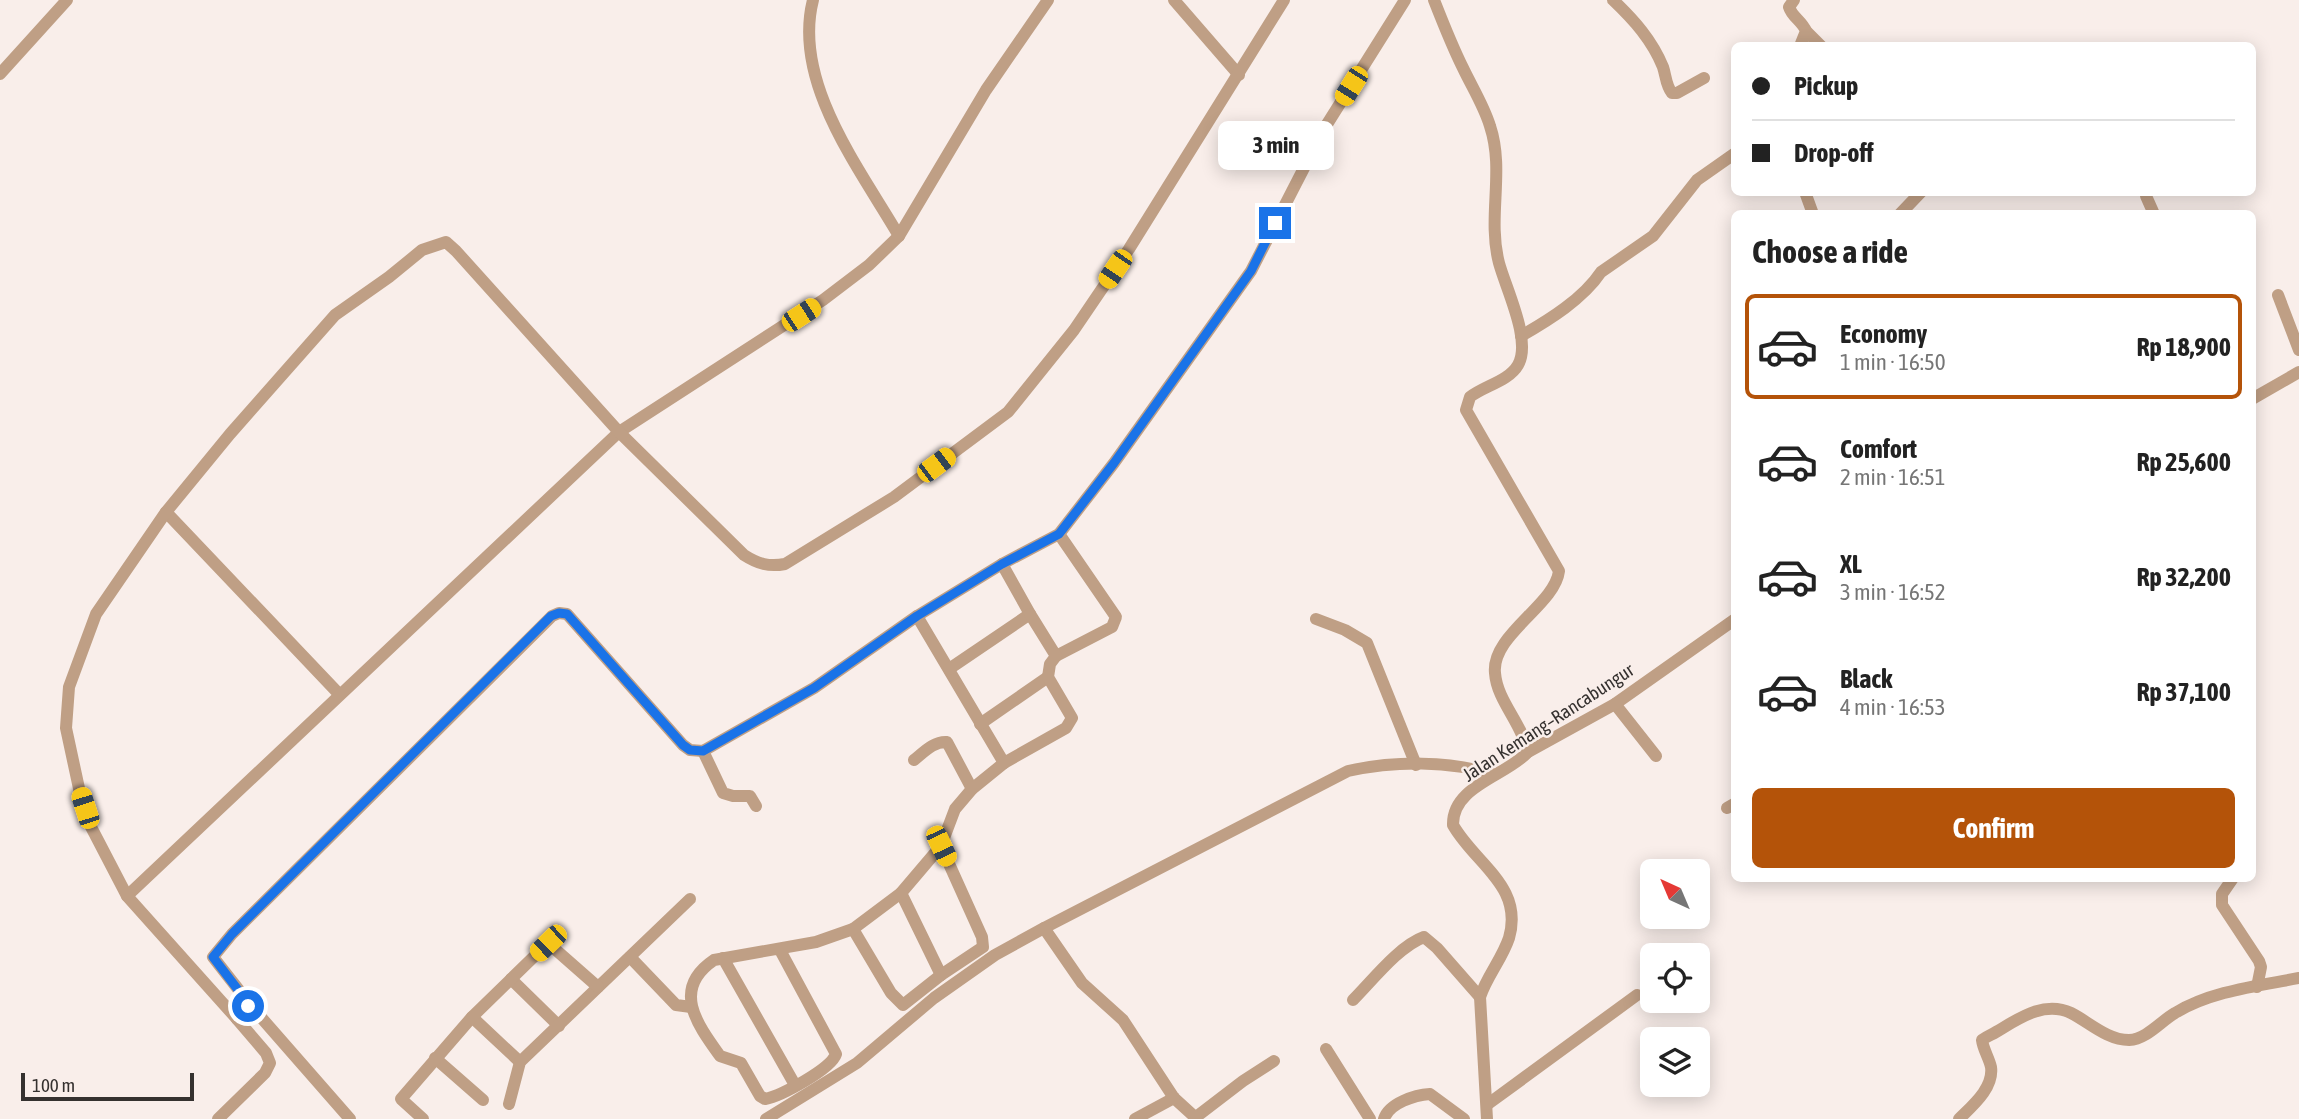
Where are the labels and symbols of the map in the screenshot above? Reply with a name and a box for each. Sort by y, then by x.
car [1331,63,1372,109]
callout: 3 min [1217,122,1333,170]
route end [1259,207,1291,239]
car [1095,246,1136,292]
car [778,295,825,335]
car [913,444,960,486]
street label: Jalan Kemang–Rancabungur [1458,658,1638,786]
car [69,785,102,831]
car [923,823,960,869]
north arrow [1640,859,1710,929]
car [526,921,571,965]
route start [232,990,264,1022]
scale bar [21,1070,194,1102]

